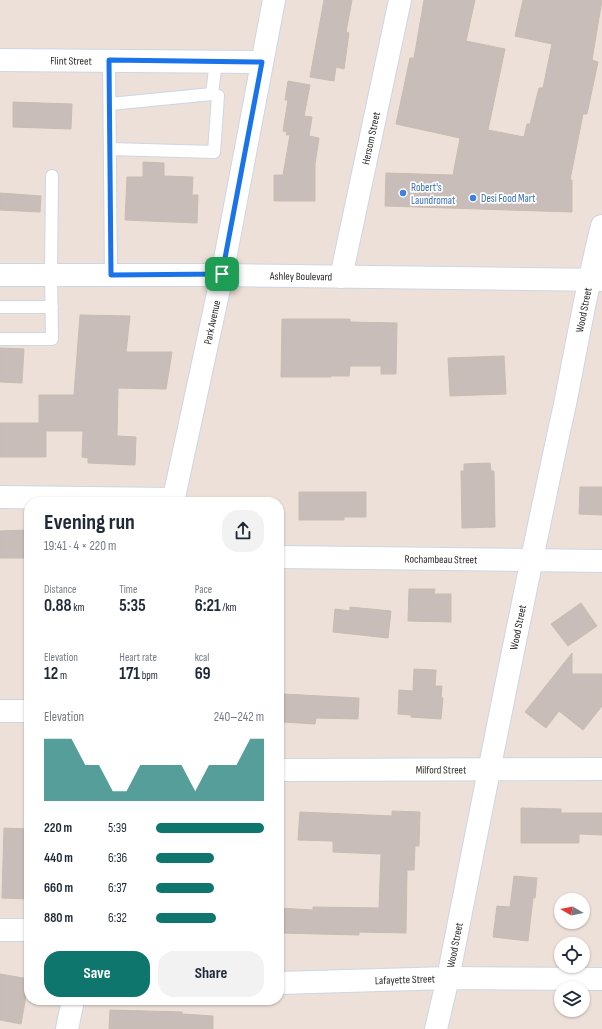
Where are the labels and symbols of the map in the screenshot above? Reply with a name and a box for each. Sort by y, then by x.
street label: Flint Street [50,54,93,67]
street label: Hersom Street [359,110,383,166]
place label: Robert's Laundromat [411,181,456,207]
marker: Robert's Laundromat [398,188,408,198]
place label: Desi Food Mart [481,192,536,205]
marker: Desi Food Mart [468,193,478,203]
pin [205,257,239,291]
street label: Ashley Boulevard [269,269,333,283]
street label: Wood Street [573,286,594,334]
street label: Park Avenue [201,299,223,345]
street label: Rochambeau Street [404,552,478,566]
street label: Wood Street [507,603,529,651]
street label: Milford Street [416,763,467,776]
north arrow [554,893,590,929]
street label: Wood Street [444,921,465,969]
street label: Lafayette Street [375,972,436,987]

